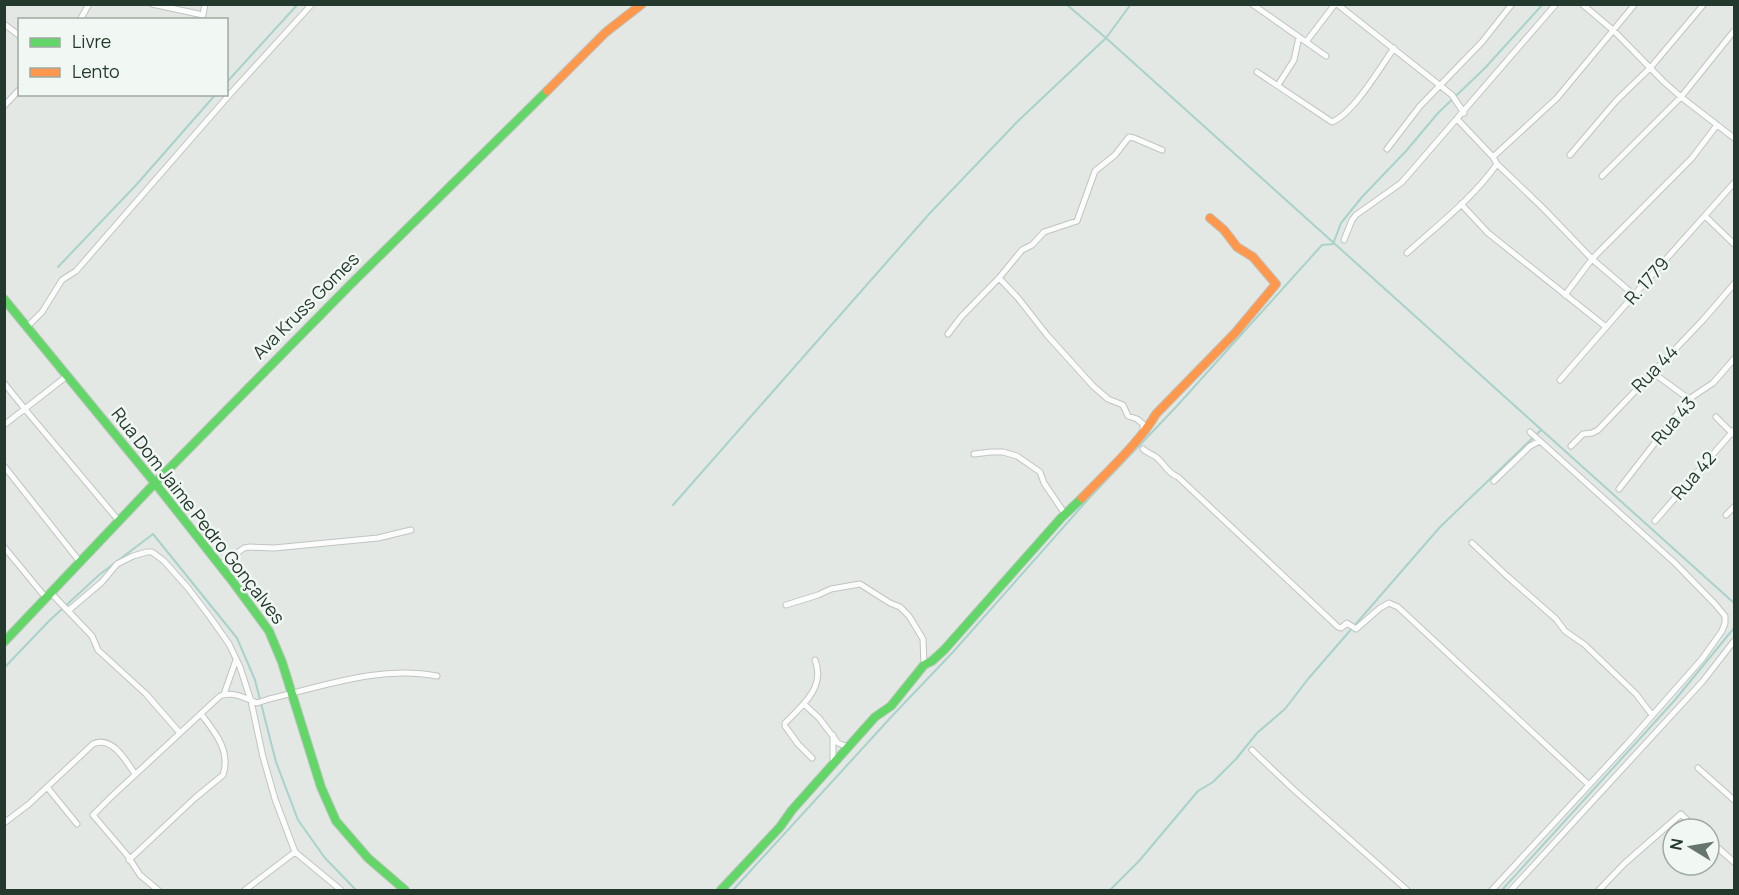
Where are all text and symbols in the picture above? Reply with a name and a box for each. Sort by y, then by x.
legend [18,18,228,96]
text: Livre [72,29,111,53]
text: Lento [72,59,120,83]
street label: Ava Kruss Gomes [247,247,364,364]
street label: R. 1779 [1619,251,1674,309]
street label: Rua 44 [1626,339,1683,397]
street label: Rua 43 [1646,391,1701,449]
street label: Rua Dom Jaime Pedro Gonçalves [107,402,291,629]
street label: Rua 42 [1666,446,1721,505]
north arrow [1661,817,1721,877]
text: N [1664,836,1688,852]

